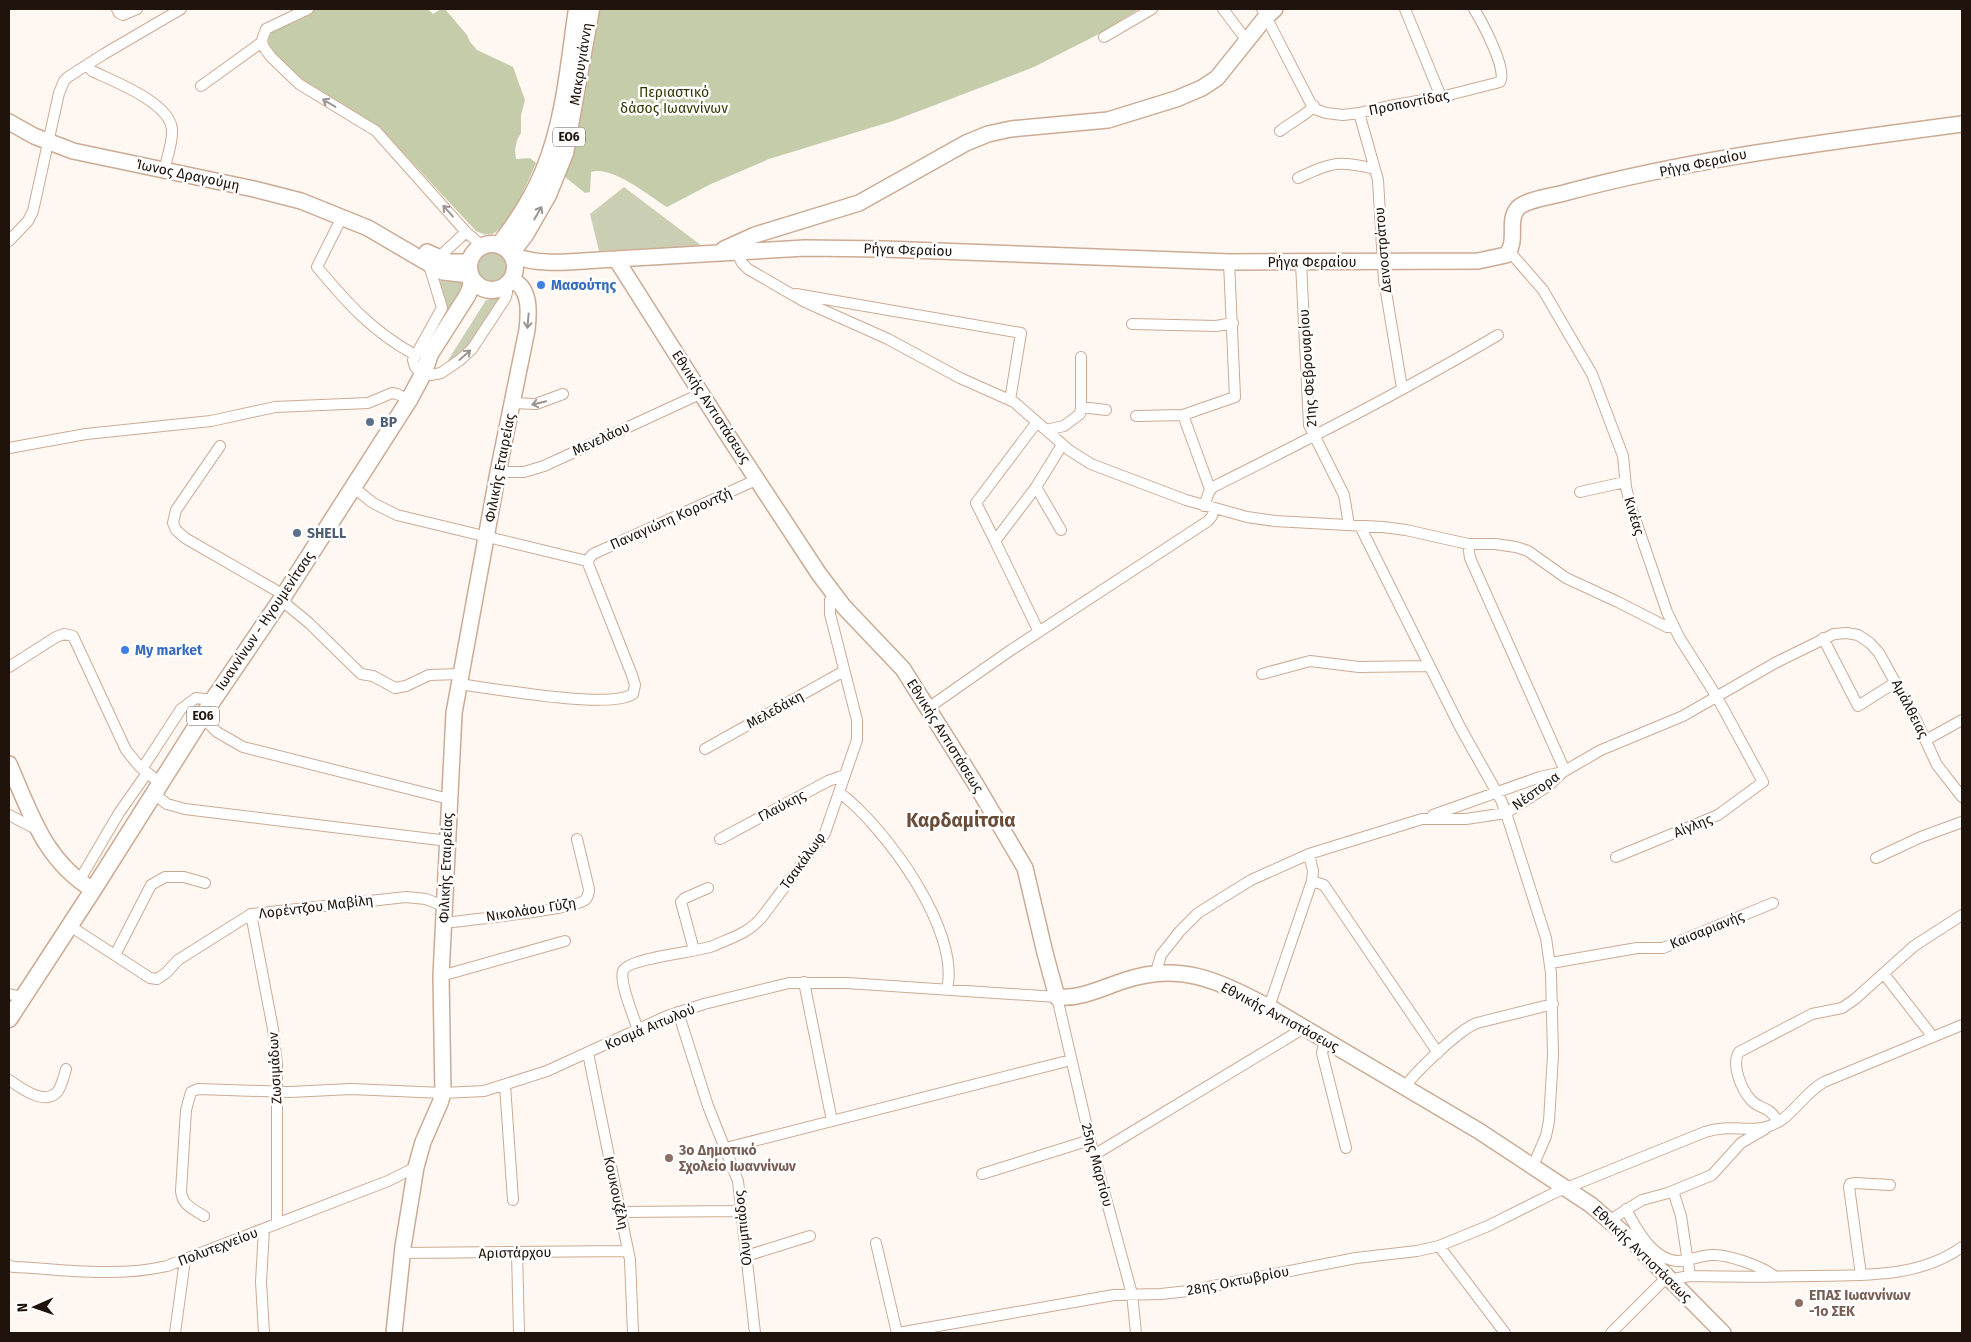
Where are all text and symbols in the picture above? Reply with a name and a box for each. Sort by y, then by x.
street label: Μακρυγιάννη [566,21,596,107]
park label: Περιαστικό δάσος Ιωαννίνων [620,84,728,117]
street label: Προποντίδας [1367,87,1451,119]
one-way arrow [321,98,336,108]
road number: ΕΟ6 [553,128,585,146]
street label: Ρήγα Φεραίου [1658,145,1748,181]
street label: Ίωνος Δραγούμη [135,156,241,194]
one-way arrow [442,205,454,218]
one-way arrow [533,205,543,220]
street label: Δεινοστράτου [1371,206,1395,294]
street label: Ρήγα Φεραίου [863,240,953,260]
street label: Ρήγα Φεραίου [1267,254,1357,271]
place label: Μασούτης [551,277,616,294]
marker: Μασούτης [535,279,547,291]
street label: 21ης Φεβρουαρίου [1295,308,1321,428]
one-way arrow [523,313,533,329]
street label: Εθνικής Αντιστάσεως [668,347,754,467]
one-way arrow [459,349,472,361]
one-way arrow [531,398,547,408]
street label: Φιλικής Εταιρείας [481,412,519,524]
place label: BP [380,414,398,431]
marker: BP [364,416,376,428]
street label: Μενελάου [569,418,633,460]
street label: Παναγιώτη Κοροντζή [608,485,734,553]
street label: Κινέας [1620,495,1648,538]
place label: SHELL [307,525,346,542]
marker: SHELL [291,527,303,539]
street label: Ιωαννίνων - Ηγουμενίτσας [212,548,318,694]
place label: My market [135,642,203,659]
marker: My market [119,644,131,656]
street label: Εθνικής Αντιστάσεως [903,676,987,797]
street label: Αμάλθειας [1888,677,1932,742]
street label: Μελεδάκη [744,687,806,733]
road number: ΕΟ6 [187,706,219,726]
street label: Νέστορα [1509,768,1563,814]
street label: Γλαύκης [755,786,809,826]
district label: Καρδαμίτσια [906,809,1016,832]
street label: Αίγλης [1671,810,1715,841]
street label: Φιλικής Εταιρείας [436,812,456,923]
street label: Τσακάλωφ [777,829,829,893]
street label: Λορέντζου Μαβίλη [258,892,374,922]
street label: Νικολάου Γύζη [485,894,577,926]
street label: Καισαριανής [1667,907,1747,953]
street label: Εθνικής Αντιστάσεως [1218,979,1342,1056]
street label: Κοσμά Αιτωλού [602,1000,698,1054]
street label: Ζωσιμάδων [265,1031,285,1104]
street label: 25ης Μαρτίου [1078,1121,1116,1209]
place label: 3ο Δημοτικό Σχολείο Ιωαννίνων [678,1142,797,1175]
marker: 3ο Δημοτικό Σχολείο Ιωαννίνων [663,1152,675,1164]
street label: Κουκουζέλη [600,1155,632,1231]
street label: Ολυμπιάδος [731,1189,755,1267]
street label: Εθνικής Αντιστάσεως [1589,1202,1695,1306]
street label: Πολυτεχνείου [176,1224,260,1270]
street label: Αριστάρχου [478,1244,552,1262]
street label: 28ης Οκτωβρίου [1185,1263,1291,1299]
north arrow [10,1282,60,1332]
place label: ΕΠΑΣ Ιωαννίνων -1ο ΣΕΚ [1809,1287,1911,1320]
marker: ΕΠΑΣ Ιωαννίνων -1ο ΣΕΚ [1793,1297,1805,1309]
text: N [14,1302,31,1312]

